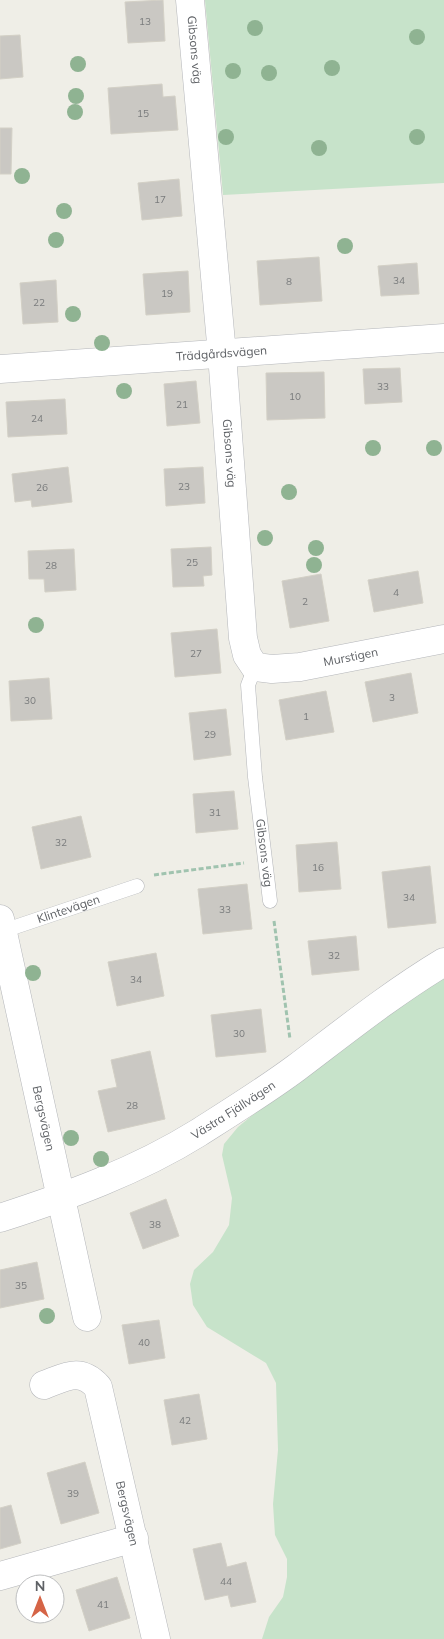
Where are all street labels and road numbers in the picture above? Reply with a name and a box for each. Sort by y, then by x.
street label: Gibsons väg [184,15,206,85]
street label: Trädgårdsvägen [175,342,267,364]
street label: Gibsons väg [220,418,240,488]
street label: Murstigen [322,644,379,669]
street label: Gibsons väg [253,818,276,888]
street label: Klintevägen [35,891,102,926]
street label: Västra Fjällvägen [188,1077,278,1142]
street label: Bergsvägen [30,1084,58,1152]
street label: Bergsvägen [113,1479,142,1547]

